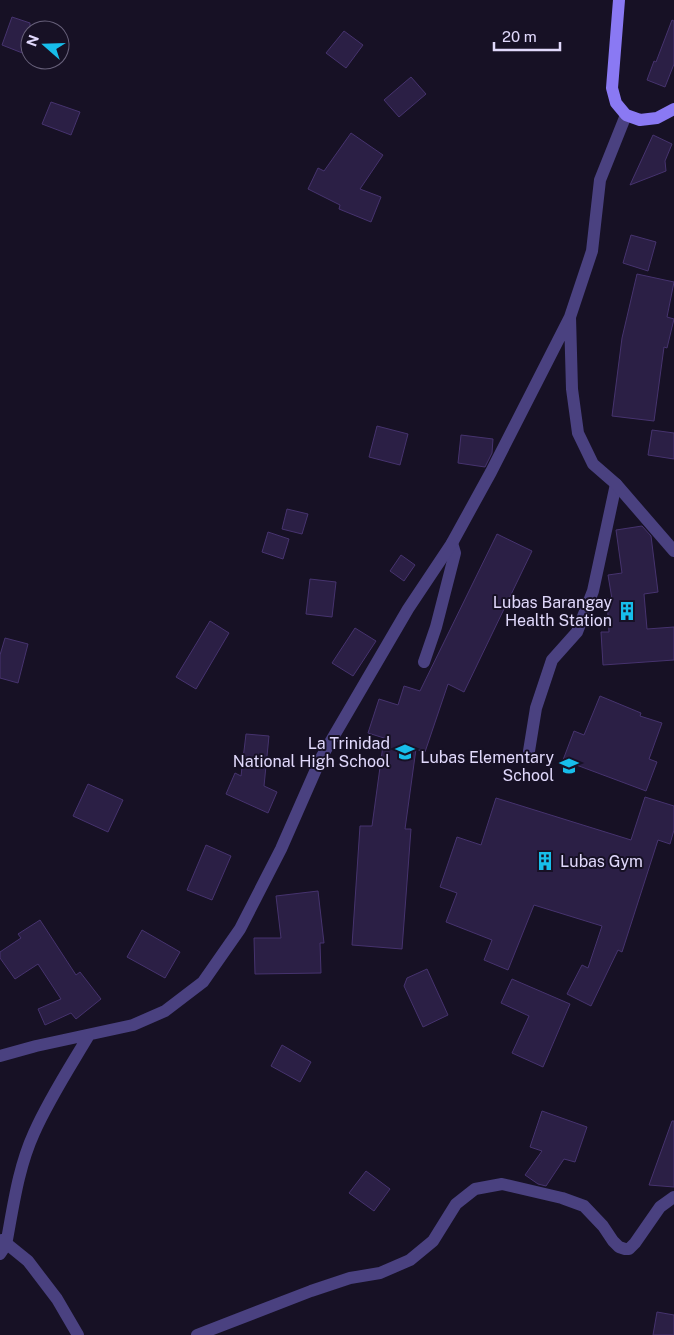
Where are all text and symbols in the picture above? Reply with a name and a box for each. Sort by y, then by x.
north arrow [20,20,70,70]
scale bar [494,20,560,52]
text: 20 m [502,28,537,45]
text: N [23,33,42,48]
place label: Lubas Barangay Health Station [493,593,612,630]
building icon: Lubas Barangay Health Station [616,600,638,622]
place label: La Trinidad National High School [233,734,390,771]
school or university icon: La Trinidad National High School [394,741,416,763]
place label: Lubas Elementary School [420,748,554,785]
school or university icon: Lubas Elementary School [558,755,580,777]
building icon: Lubas Gym [534,850,556,872]
place label: Lubas Gym [560,852,643,871]

